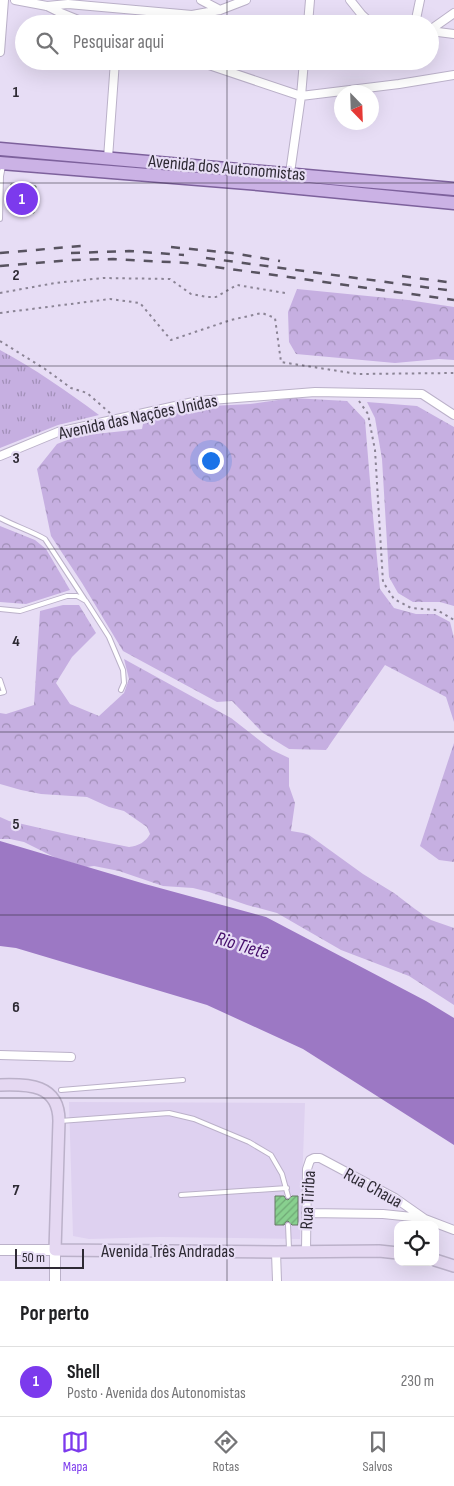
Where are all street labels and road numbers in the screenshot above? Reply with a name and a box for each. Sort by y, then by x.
street label: Avenida dos Autonomistas [147,151,306,185]
street label: Avenida das Nações Unidas [56,390,219,444]
street label: Rua Chaua [340,1163,406,1213]
street label: Rua Tiriba [296,1170,320,1230]
street label: Avenida Três Andradas [100,1241,235,1262]

